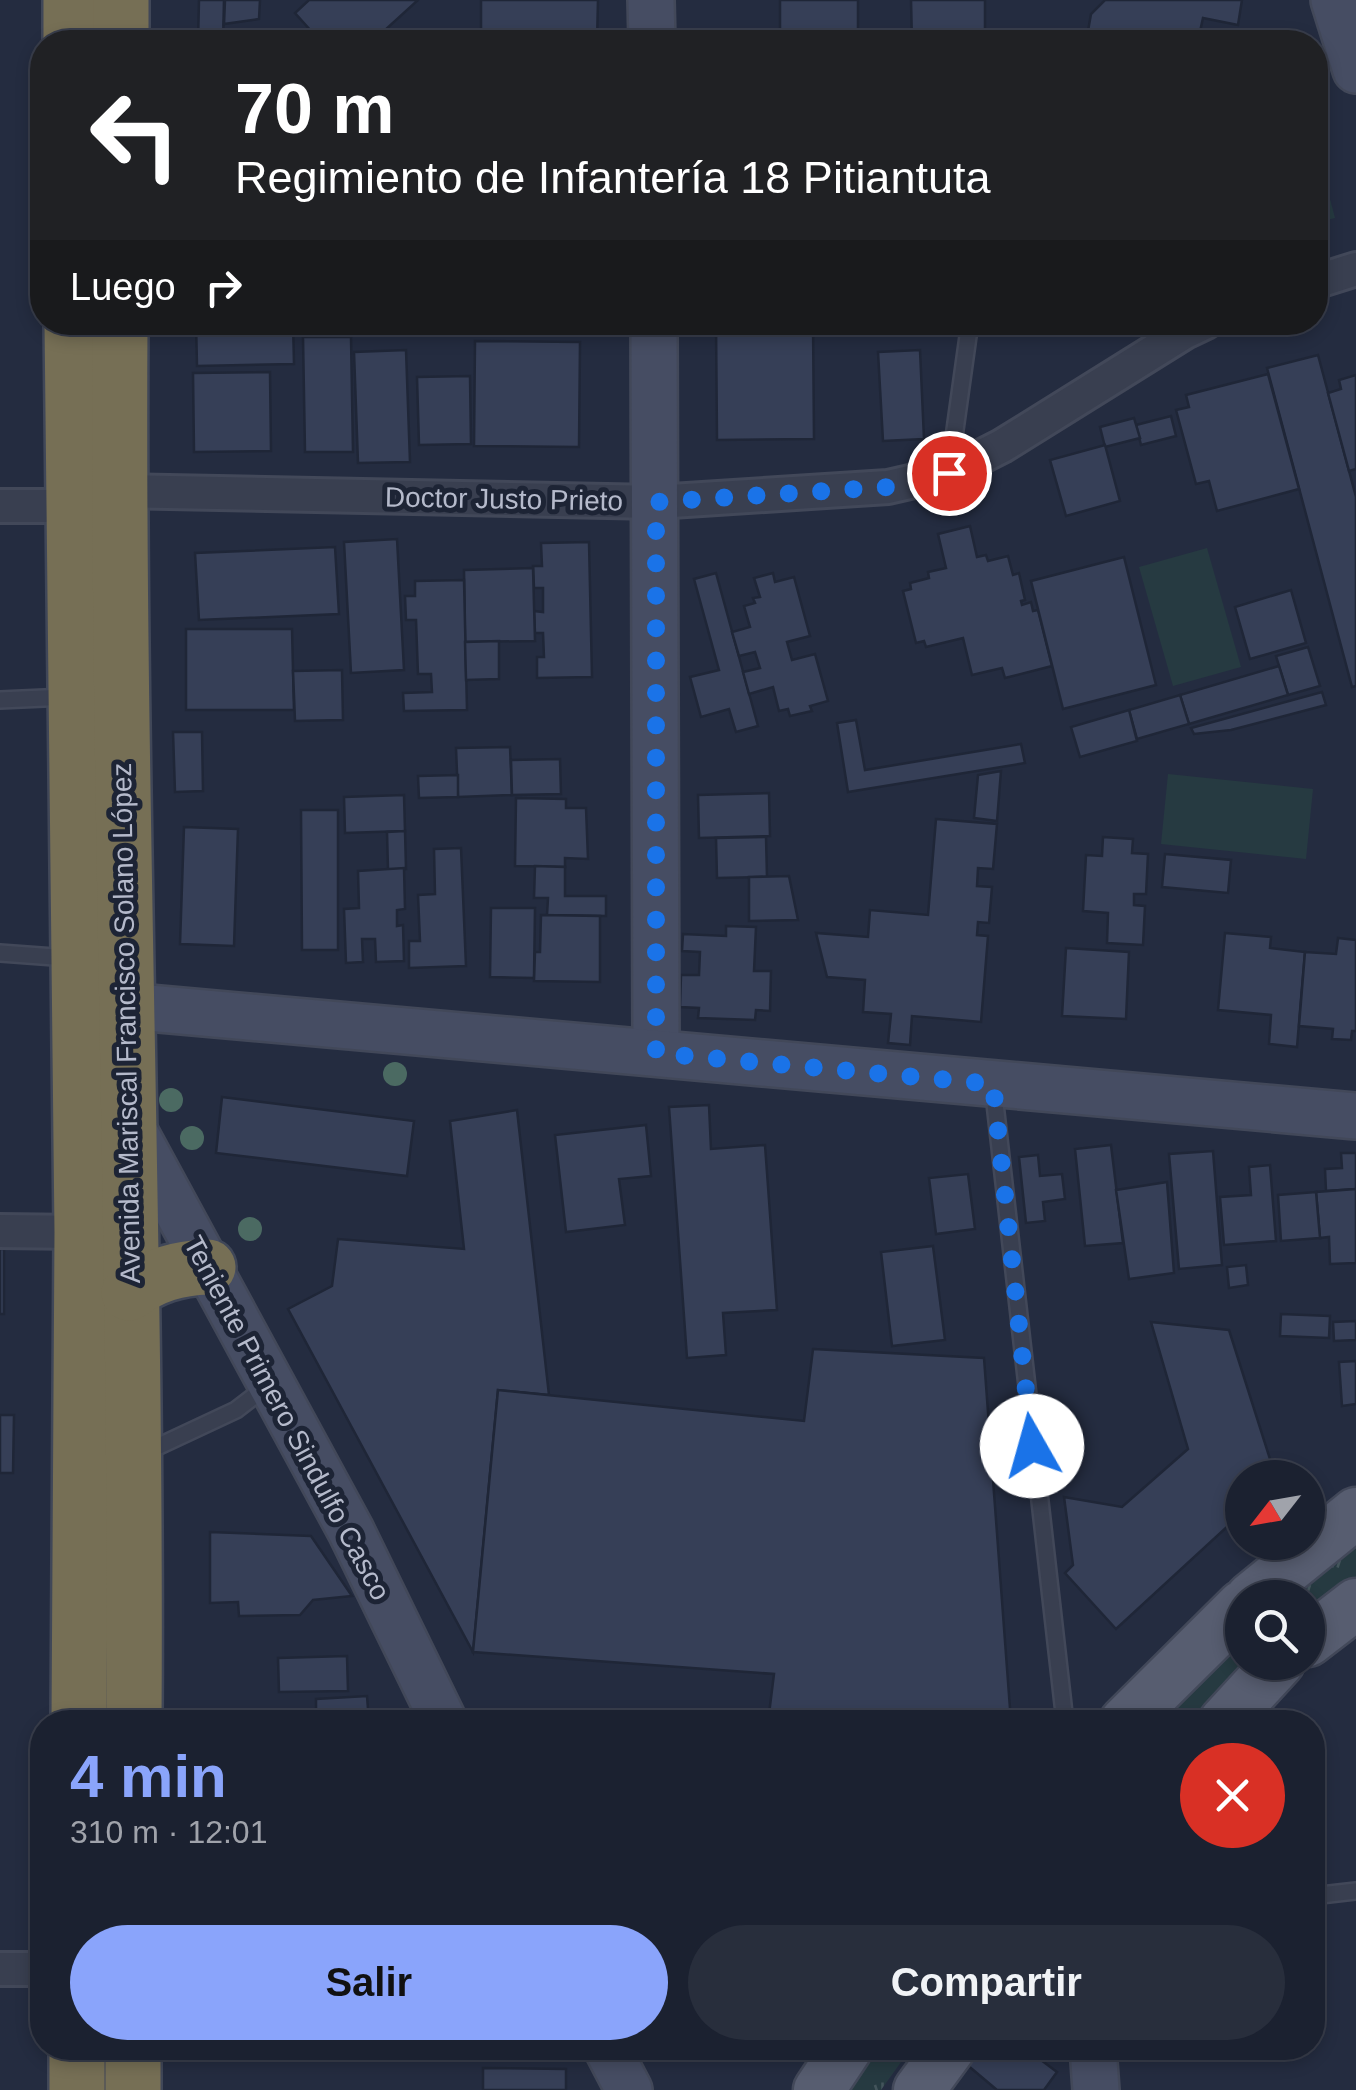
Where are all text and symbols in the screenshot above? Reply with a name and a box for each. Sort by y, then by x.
icon: left [70,70,200,200]
text: 70 m [235,70,395,148]
text: Regimiento de Infantería 18 Pitiantuta [235,152,991,203]
icon: right [196,260,251,315]
text: Luego [70,266,176,308]
pin [907,431,992,516]
icon: arrive [922,446,977,501]
street label: Doctor Justo Prieto [385,481,623,517]
street label: Avenida Mariscal Francisco Solano López [106,762,146,1284]
street label: Teniente Primero Sindulfo Casco [178,1231,396,1605]
position arrow [980,1394,1084,1498]
north arrow [1225,1460,1325,1560]
map controls [1225,1460,1325,1680]
button: search [1225,1580,1325,1680]
text: 4 min [70,1743,227,1810]
button: close [1180,1743,1285,1848]
text: 310 m · 12:01 [70,1814,267,1850]
button: Salir [70,1925,668,2040]
button: Compartir [688,1925,1285,2040]

